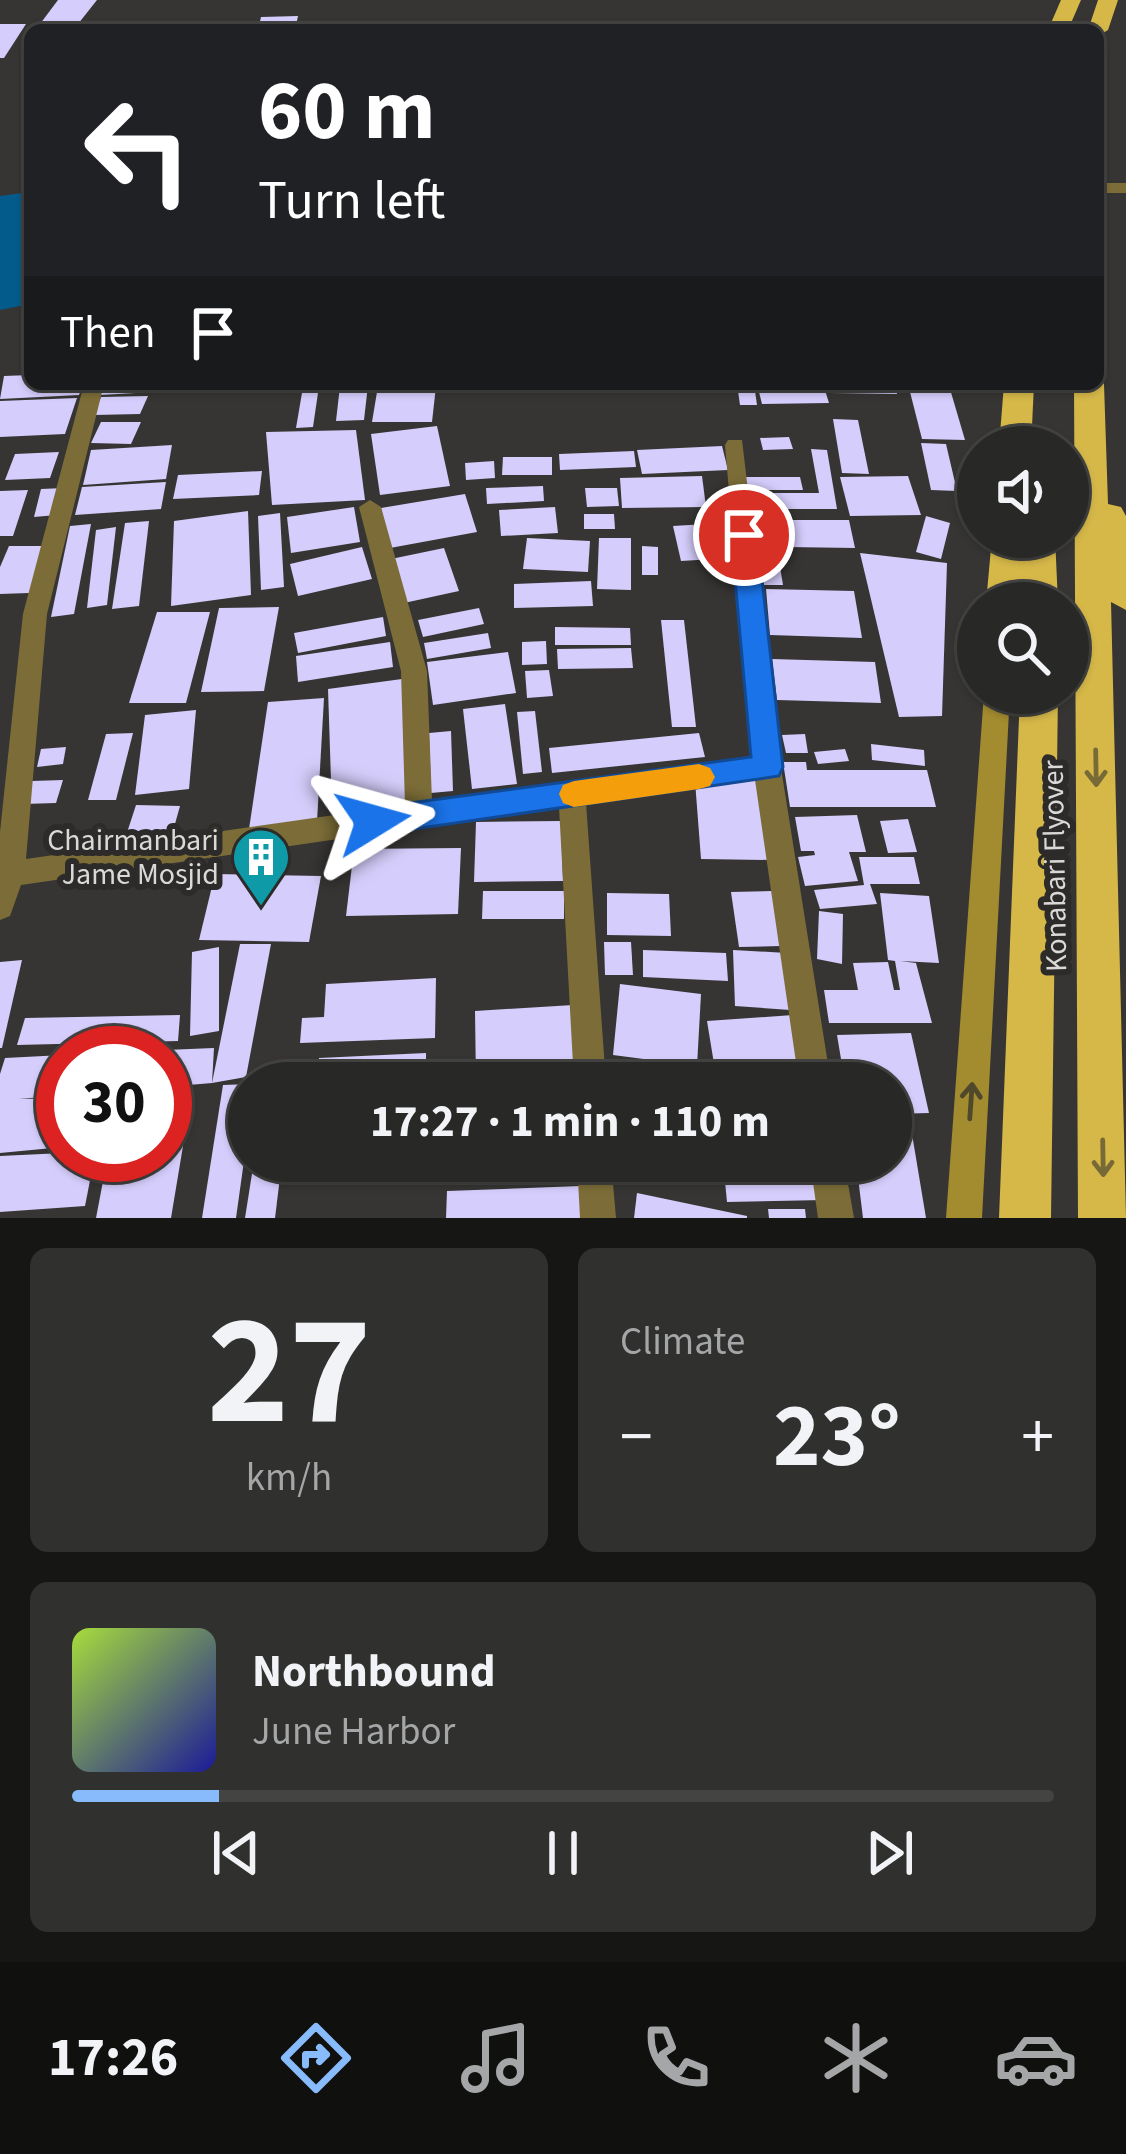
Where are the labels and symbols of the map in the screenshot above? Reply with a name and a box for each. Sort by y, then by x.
pin [693,484,795,586]
one-way arrow [1084,748,1107,787]
position arrow [310,758,436,884]
street label: Konabari Flyover [1032,759,1078,972]
place label: Chairmanbari Jame Mosjid [47,819,219,896]
building icon: Chairmanbari Jame Mosjid [230,826,292,908]
speed limit sign: 30 [36,1026,192,1182]
one-way arrow [960,1082,983,1121]
one-way arrow [1091,1138,1114,1177]

